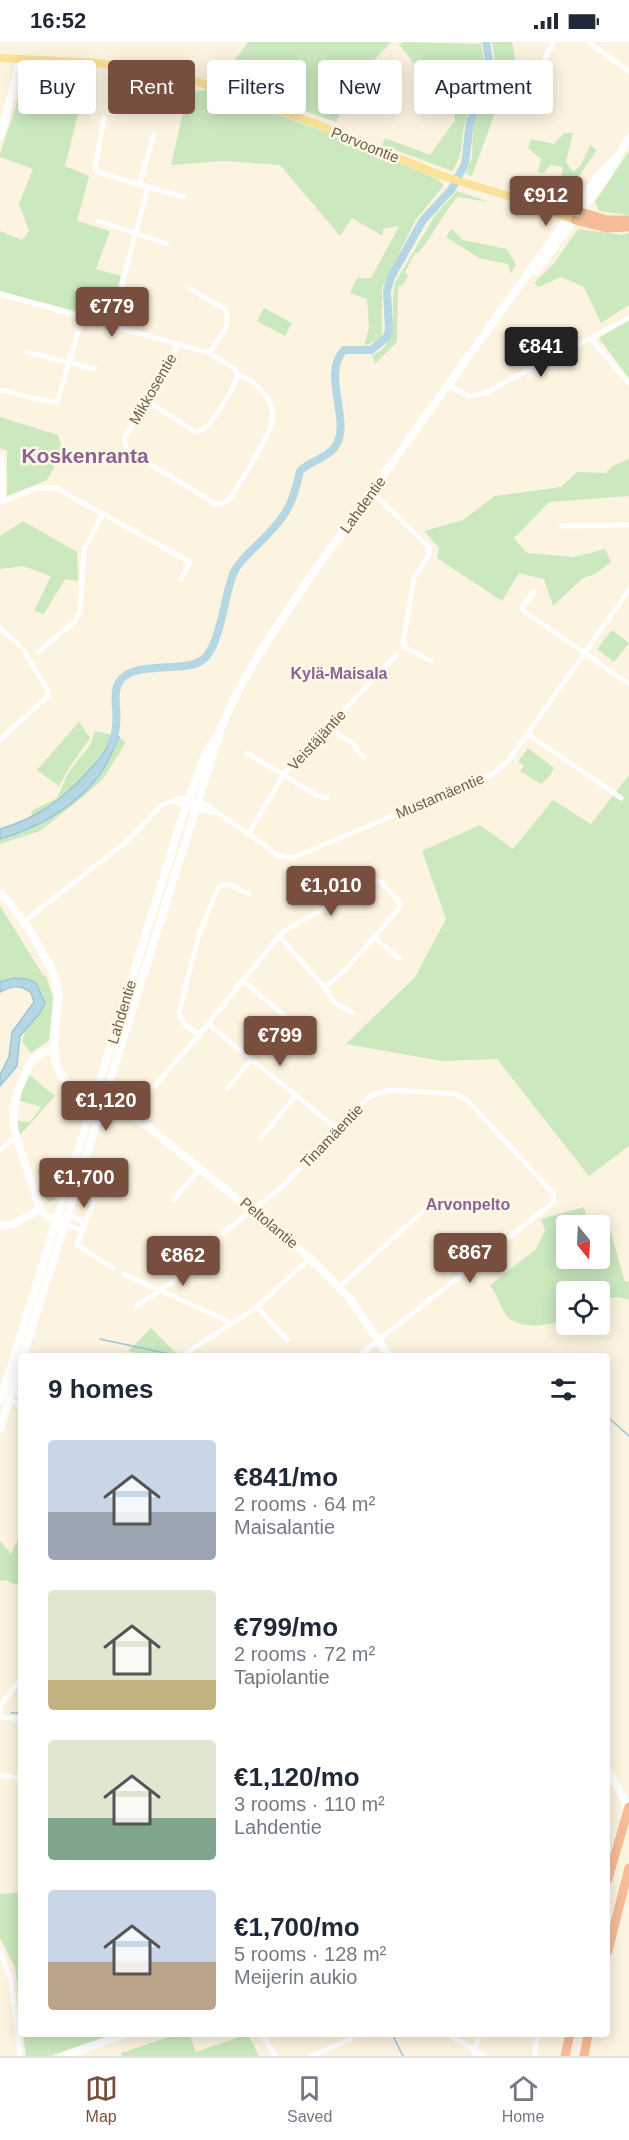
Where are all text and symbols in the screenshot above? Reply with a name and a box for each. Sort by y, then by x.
text: 16:52 [30,8,86,33]
chip: Buy [18,60,96,114]
chip: Rent [108,60,195,114]
chip: Filters [207,60,306,114]
chip: New [318,60,402,114]
chip: Apartment [414,60,553,114]
street label: Porvoontie [329,123,402,166]
pin: €912 [510,176,582,227]
text: €912 [524,184,568,206]
pin: €779 [76,287,148,338]
text: €779 [90,295,134,317]
pin: €841 [505,327,577,378]
text: €841 [519,335,563,357]
street label: Mikkosentie [125,350,180,427]
district label: Koskenranta [21,444,149,467]
street label: Lahdentie [336,473,389,536]
district label: Kylä-Maisala [291,665,388,682]
street label: Veistäjäntie [284,706,349,774]
street label: Mustamäentie [393,769,486,822]
pin: €1,010 [282,866,380,917]
text: €1,010 [300,874,362,896]
street label: Lahdentie [104,978,139,1046]
pin: €799 [244,1016,316,1067]
text: €799 [258,1024,302,1046]
pin: €1,120 [57,1081,155,1132]
text: €1,120 [75,1089,137,1111]
street label: Tinamäentie [297,1100,366,1171]
pin: €1,700 [35,1158,133,1209]
text: €1,700 [53,1166,115,1188]
street label: Peltolantie [237,1194,302,1252]
district label: Arvonpelto [426,1196,510,1213]
north arrow [556,1215,610,1269]
map controls [556,1215,610,1335]
pin: €867 [434,1233,506,1284]
pin: €862 [147,1236,219,1287]
text: €867 [448,1241,492,1263]
text: €862 [161,1244,205,1266]
button: locate [556,1281,610,1335]
icon: filters [547,1373,580,1406]
text: 9 homes [48,1374,154,1404]
text: €841/mo [234,1462,338,1492]
icon: home [96,1464,168,1536]
text: 2 rooms · 64 m² [234,1493,375,1515]
text: Maisalantie [234,1516,335,1538]
text: €799/mo [234,1612,338,1642]
icon: home [96,1614,168,1686]
text: 2 rooms · 72 m² [234,1643,375,1665]
text: Tapiolantie [234,1666,330,1688]
text: €1,120/mo [234,1762,360,1792]
icon: home [96,1764,168,1836]
text: 3 rooms · 110 m² [234,1793,385,1815]
text: Lahdentie [234,1816,322,1838]
text: €1,700/mo [234,1912,360,1942]
icon: home [96,1914,168,1986]
text: 5 rooms · 128 m² [234,1943,386,1965]
text: Meijerin aukio [234,1966,357,1988]
tab: Map [85,2072,118,2126]
tab: Saved [287,2072,332,2126]
tab: Home [502,2072,544,2126]

